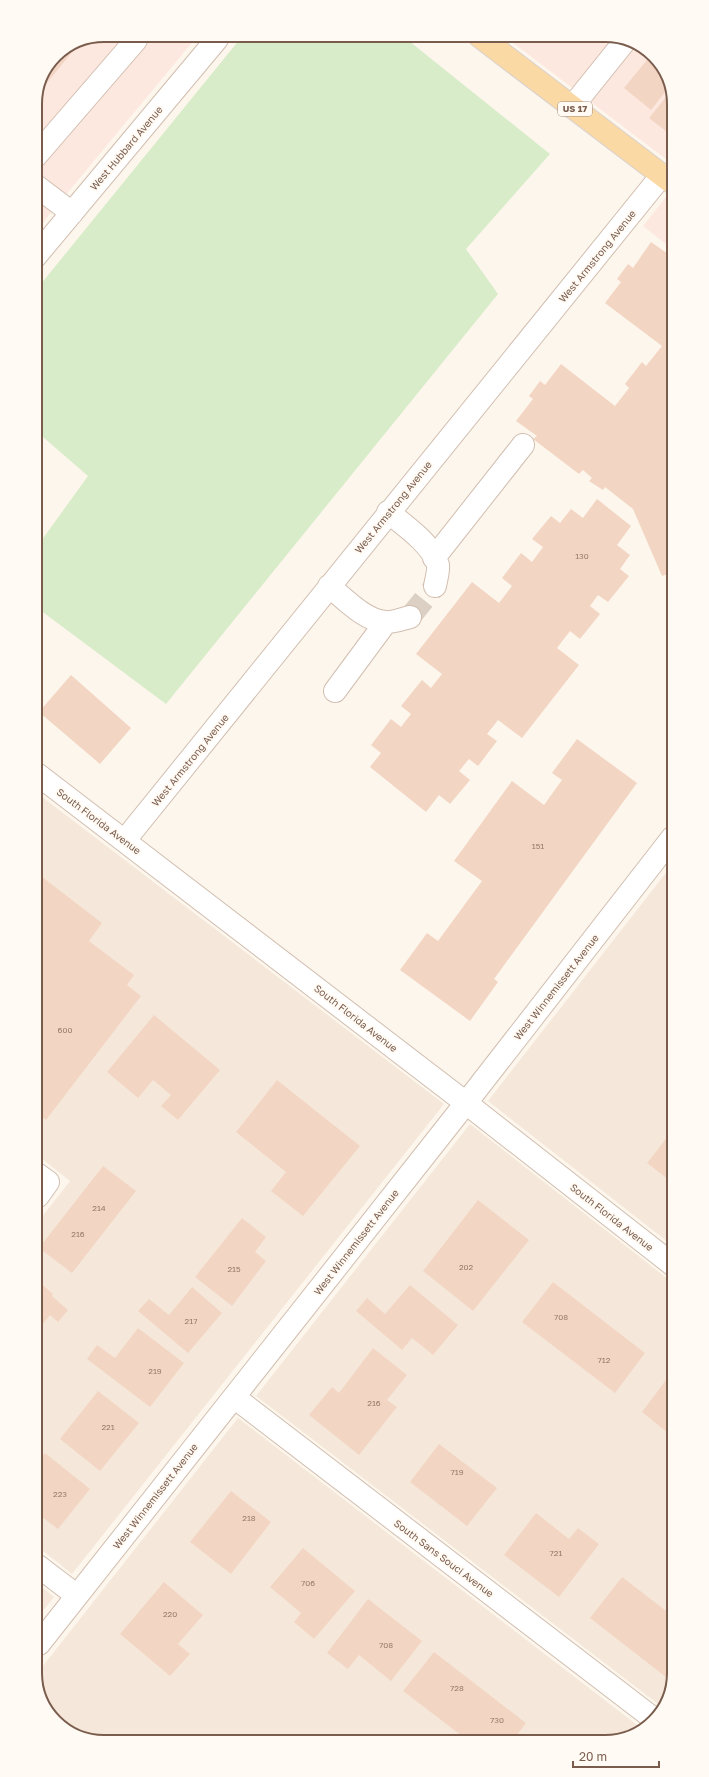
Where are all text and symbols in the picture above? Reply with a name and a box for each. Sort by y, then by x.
road number: US 17 [558,102,592,116]
street label: West Hubbard Avenue [87,103,165,193]
street label: West Armstrong Avenue [556,207,638,305]
street label: West Armstrong Avenue [352,458,434,556]
house number: 130 [575,551,589,561]
street label: West Armstrong Avenue [149,711,231,809]
street label: South Florida Avenue [55,785,144,857]
house number: 151 [532,841,544,851]
street label: West Winnemissett Avenue [511,932,601,1042]
street label: South Florida Avenue [312,982,400,1054]
house number: 600 [58,1025,72,1035]
street label: South Florida Avenue [568,1181,656,1253]
street label: West Winnemissett Avenue [311,1187,401,1297]
house number: 214 [92,1203,106,1213]
house number: 216 [71,1229,85,1239]
house number: 202 [459,1262,473,1272]
house number: 215 [227,1264,241,1274]
house number: 708 [554,1312,568,1322]
house number: 217 [185,1316,197,1326]
house number: 712 [598,1355,611,1365]
house number: 219 [148,1366,162,1376]
house number: 216 [367,1398,381,1408]
house number: 221 [101,1422,115,1432]
street label: West Winnemissett Avenue [110,1441,200,1551]
house number: 719 [451,1467,464,1477]
house number: 223 [53,1489,67,1499]
house number: 218 [242,1513,256,1523]
street label: South Sans Souci Avenue [392,1517,496,1599]
house number: 721 [550,1548,562,1558]
house number: 706 [301,1578,315,1588]
house number: 220 [163,1609,177,1619]
house number: 708 [379,1640,393,1650]
house number: 728 [450,1683,464,1693]
house number: 730 [490,1715,504,1725]
scale bar [573,1743,659,1769]
text: 20 m [579,1749,607,1764]

